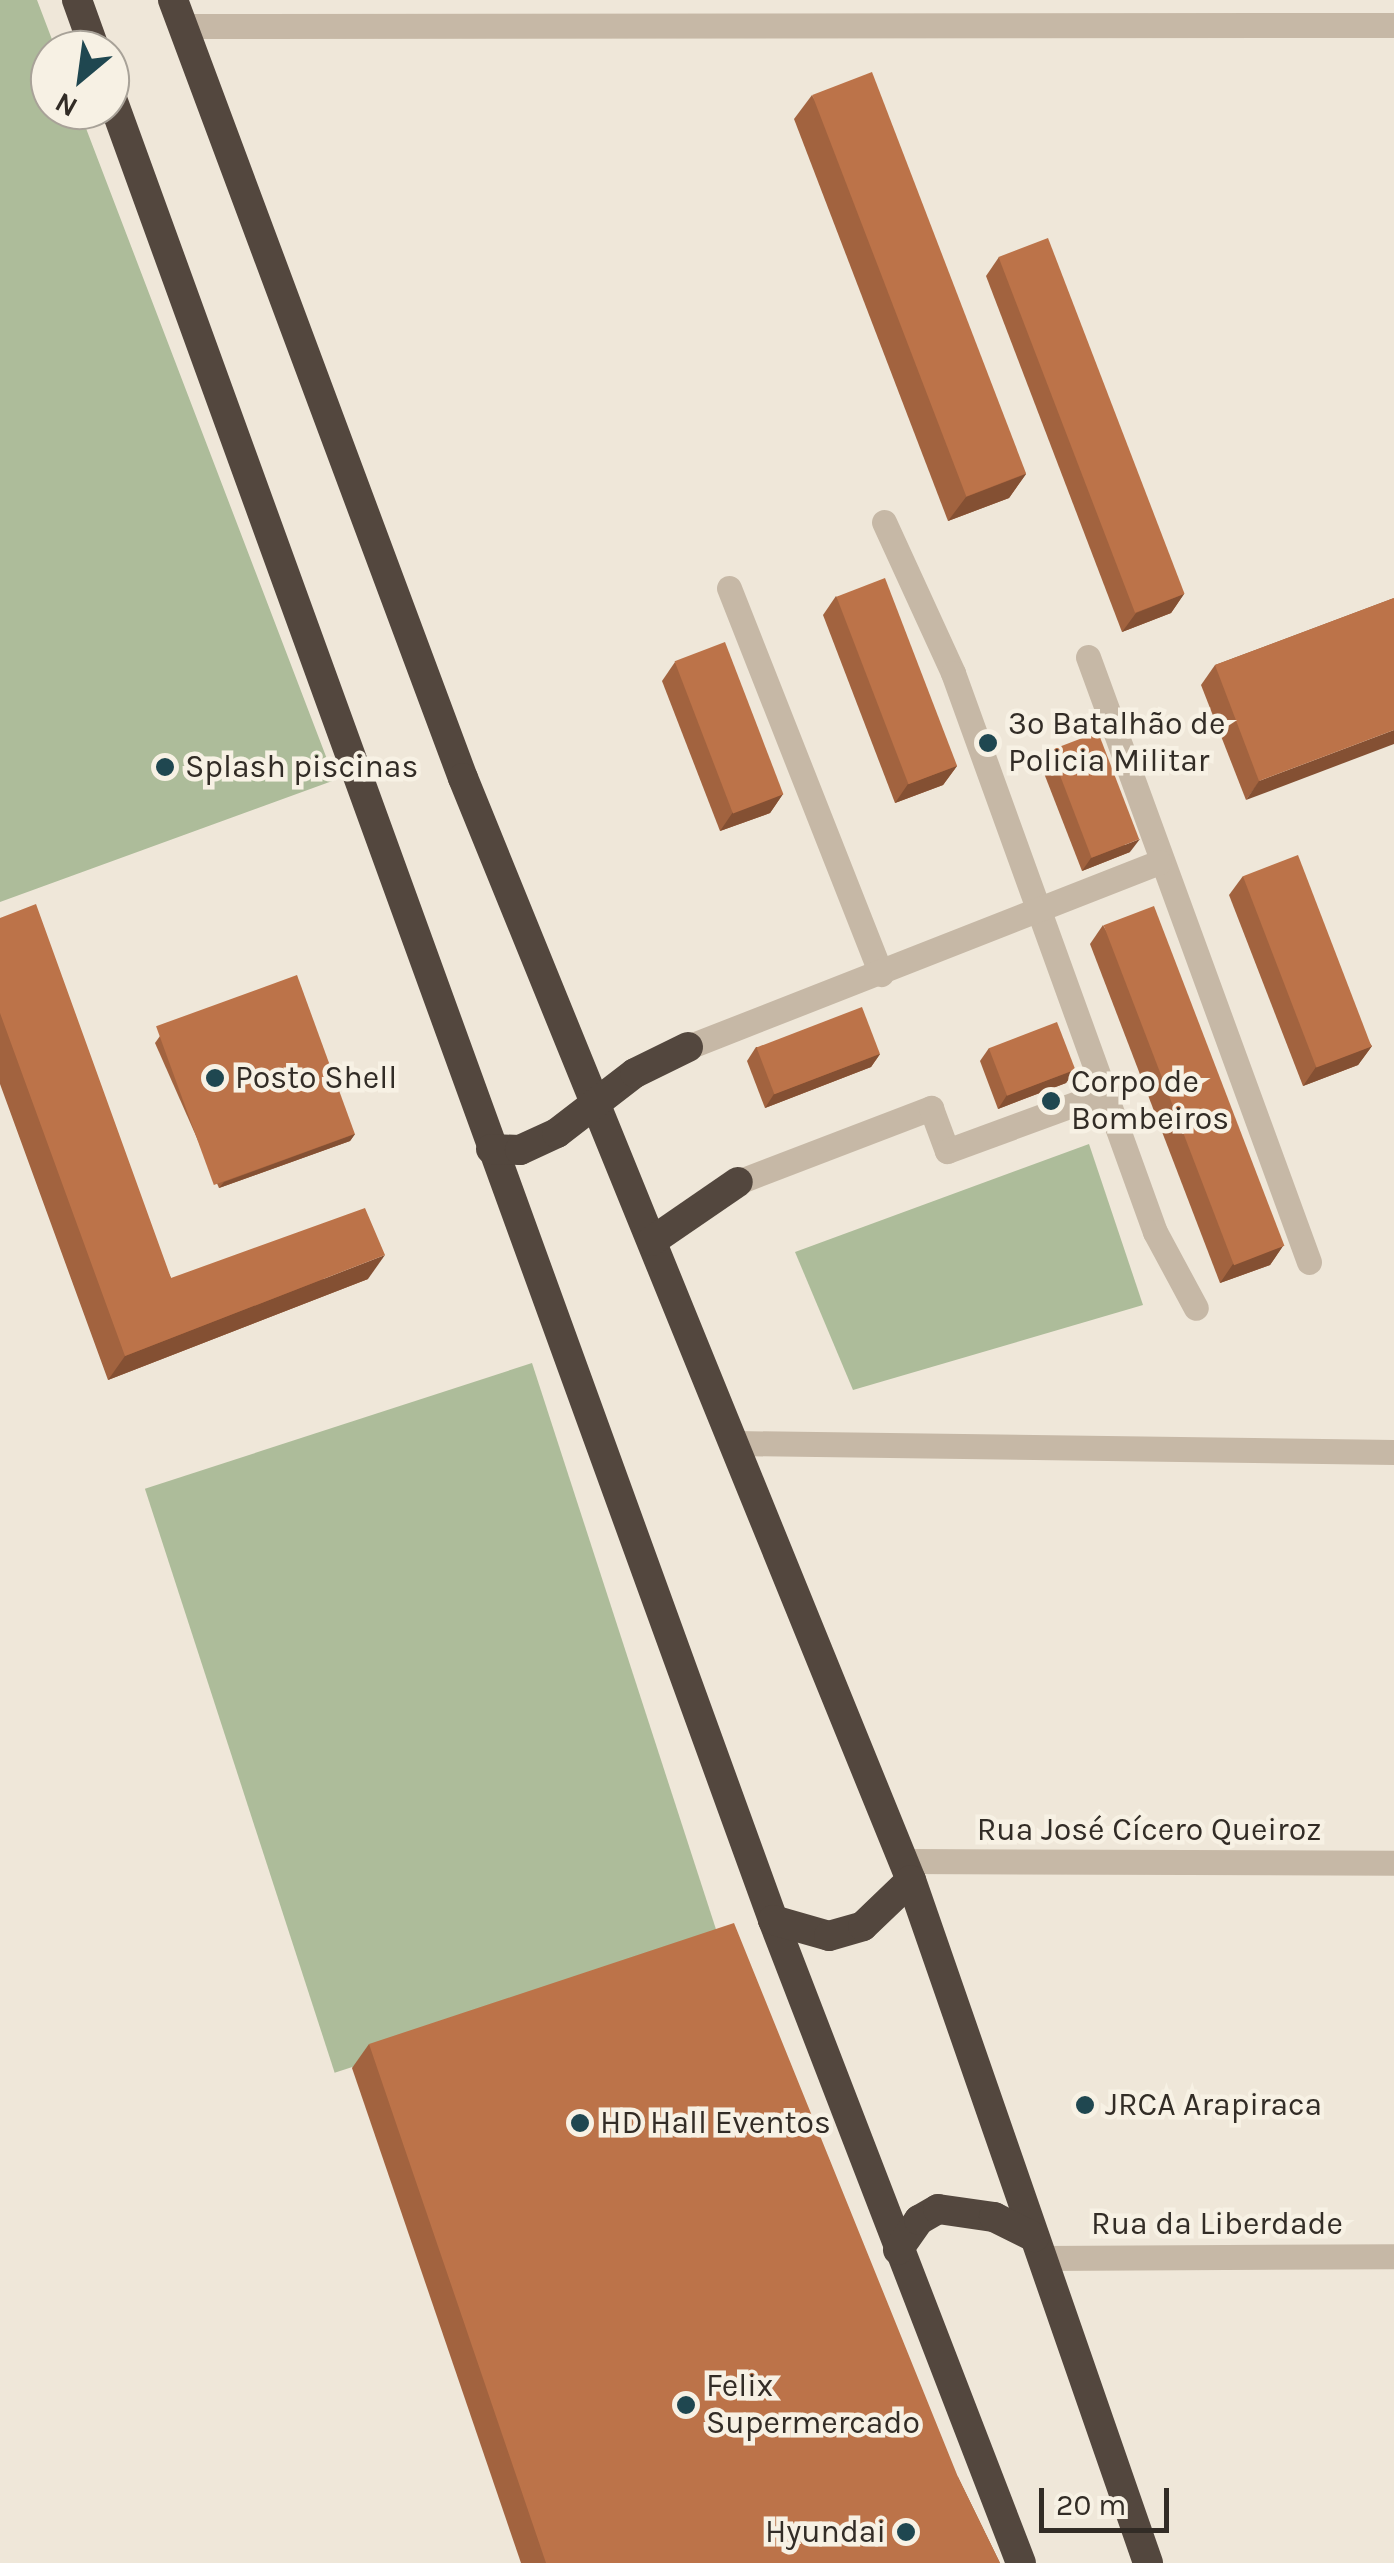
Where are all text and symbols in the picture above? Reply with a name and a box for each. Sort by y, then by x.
north arrow [30,30,130,130]
text: N [49,86,83,124]
place label: 3º Batalhão de Policia Militar [1008,706,1226,781]
marker: 3º Batalhão de Policia Militar [977,732,999,754]
place label: Splash piscinas [185,748,418,786]
marker: Splash piscinas [154,756,176,778]
place label: Posto Shell [235,1059,397,1097]
place label: Corpo de Bombeiros [1071,1064,1229,1139]
marker: Posto Shell [204,1067,226,1089]
marker: Corpo de Bombeiros [1040,1090,1062,1112]
street label: Rua José Cícero Queiroz [977,1811,1321,1849]
place label: JRCA Arapiraca [1105,2086,1322,2124]
marker: JRCA Arapiraca [1074,2094,1096,2116]
place label: HD Hall Eventos [600,2104,831,2142]
marker: HD Hall Eventos [569,2112,591,2134]
street label: Rua da Liberdade [1091,2205,1343,2243]
place label: Felix Supermercado [706,2368,920,2443]
marker: Felix Supermercado [675,2394,697,2416]
scale bar [1044,2468,1174,2530]
text: 20 m [1056,2487,1126,2523]
place label: Hyundai [765,2513,886,2551]
marker: Hyundai [895,2521,917,2543]

